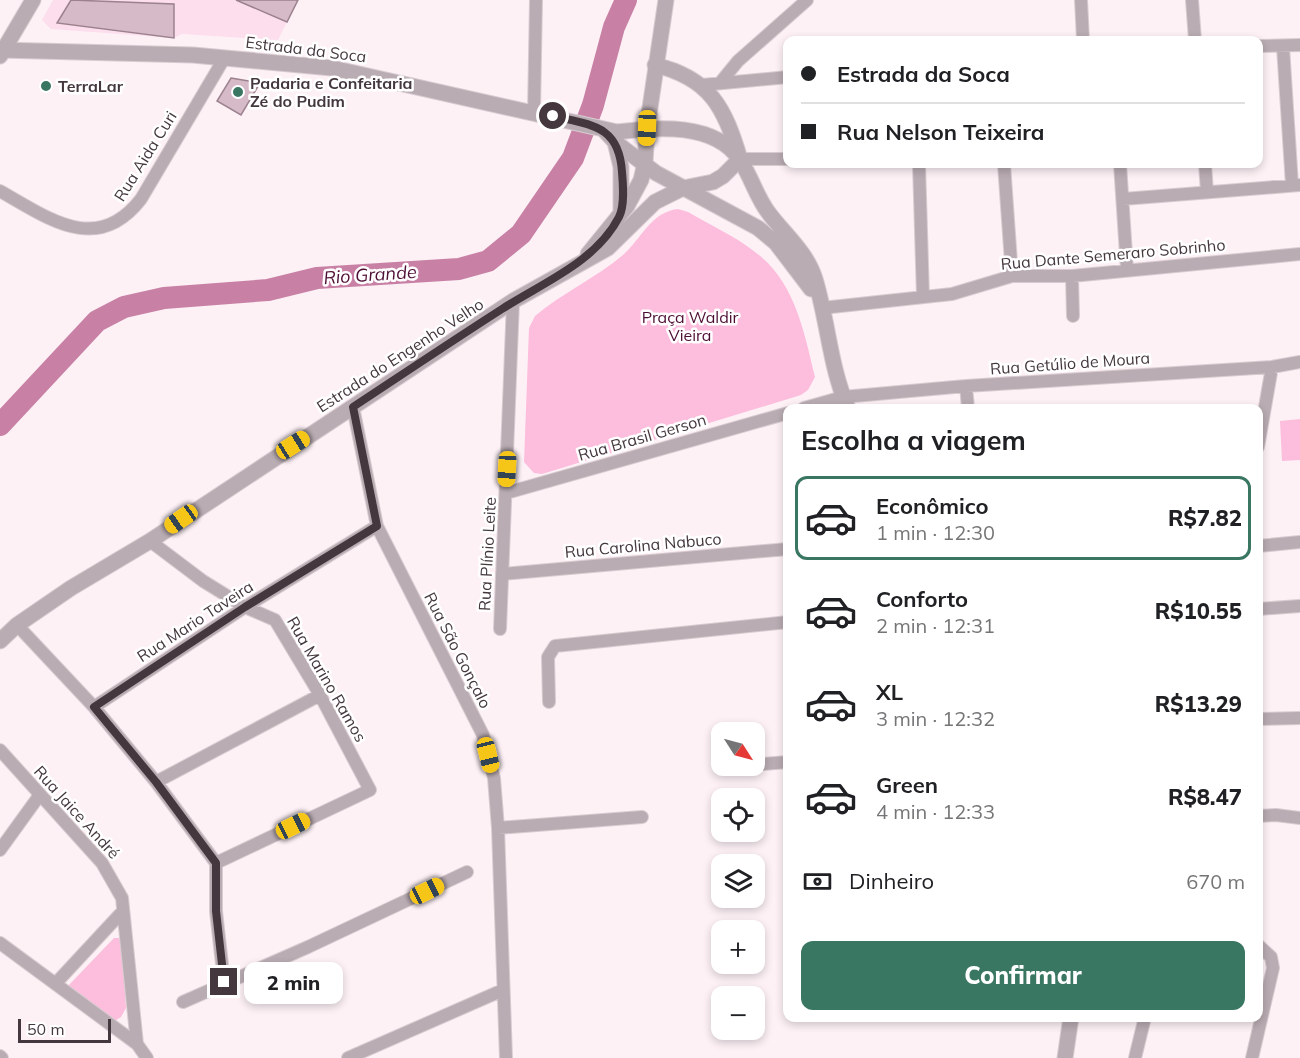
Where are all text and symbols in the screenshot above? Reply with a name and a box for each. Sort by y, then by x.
street label: Estrada da Soca [245,32,367,66]
text: Estrada da Soca [837,60,1010,88]
place label: Padaria e Confeitaria Zé do Pudim [250,73,412,111]
place label: TerraLar [58,76,124,96]
marker: TerraLar [39,79,53,93]
marker: Padaria e Confeitaria Zé do Pudim [231,85,245,99]
route start [539,102,566,129]
street label: Rua Aida Curi [109,107,181,205]
car [637,110,657,146]
text: Rua Nelson Teixeira [837,118,1044,146]
street label: Rua Dante Semeraro Sobrinho [1000,234,1226,274]
water label: Rio Grande [323,260,417,289]
street label: Estrada do Engenho Velho [313,294,487,416]
park label: Praça Waldir Vieira [642,307,739,345]
street label: Rua Getúlio de Moura [989,347,1151,379]
street label: Rua Brasil Gerson [576,409,708,465]
text: Escolha a viagem [801,423,1026,457]
car [273,428,313,462]
car [497,451,517,487]
icon: car [804,491,858,545]
text: Econômico [876,492,989,520]
street label: Rua Plínio Leite [474,497,500,611]
car [161,501,201,537]
text: R$7.82 [1168,504,1242,532]
text: 1 min · 12:30 [876,520,995,545]
street label: Rua Carolina Nabuco [564,528,722,562]
street label: Rua Mario Taveira [133,576,257,666]
icon: car [804,584,858,638]
text: Conforto [876,585,968,613]
street label: Rua São Gonçalo [420,589,496,711]
text: R$10.55 [1155,597,1242,625]
street label: Rua Marino Ramos [283,613,371,745]
text: 2 min · 12:31 [876,613,995,638]
icon: car [804,677,858,731]
text: XL [876,678,903,706]
text: R$13.29 [1155,690,1242,718]
text: 3 min · 12:32 [876,706,995,731]
north arrow [711,722,765,776]
map controls [711,722,765,1040]
car [475,735,501,775]
street label: Rua Jaice André [30,761,124,863]
icon: car [804,770,858,824]
text: Green [876,771,938,799]
text: R$8.47 [1168,783,1242,811]
button: locate [711,788,765,842]
text: 4 min · 12:33 [876,799,995,824]
car [273,810,313,842]
button: layers [711,854,765,908]
icon: cash [801,865,834,898]
text: Dinheiro [849,867,934,895]
text: 670 m [1186,869,1245,894]
car [407,875,447,907]
button: + [711,920,765,974]
button: Confirmar [801,941,1245,1010]
callout: 2 min [245,961,344,1003]
route end [210,968,237,995]
text: 2 min [267,970,320,995]
button: − [711,986,765,1040]
scale bar [18,1016,111,1044]
text: 50 m [27,1019,64,1039]

